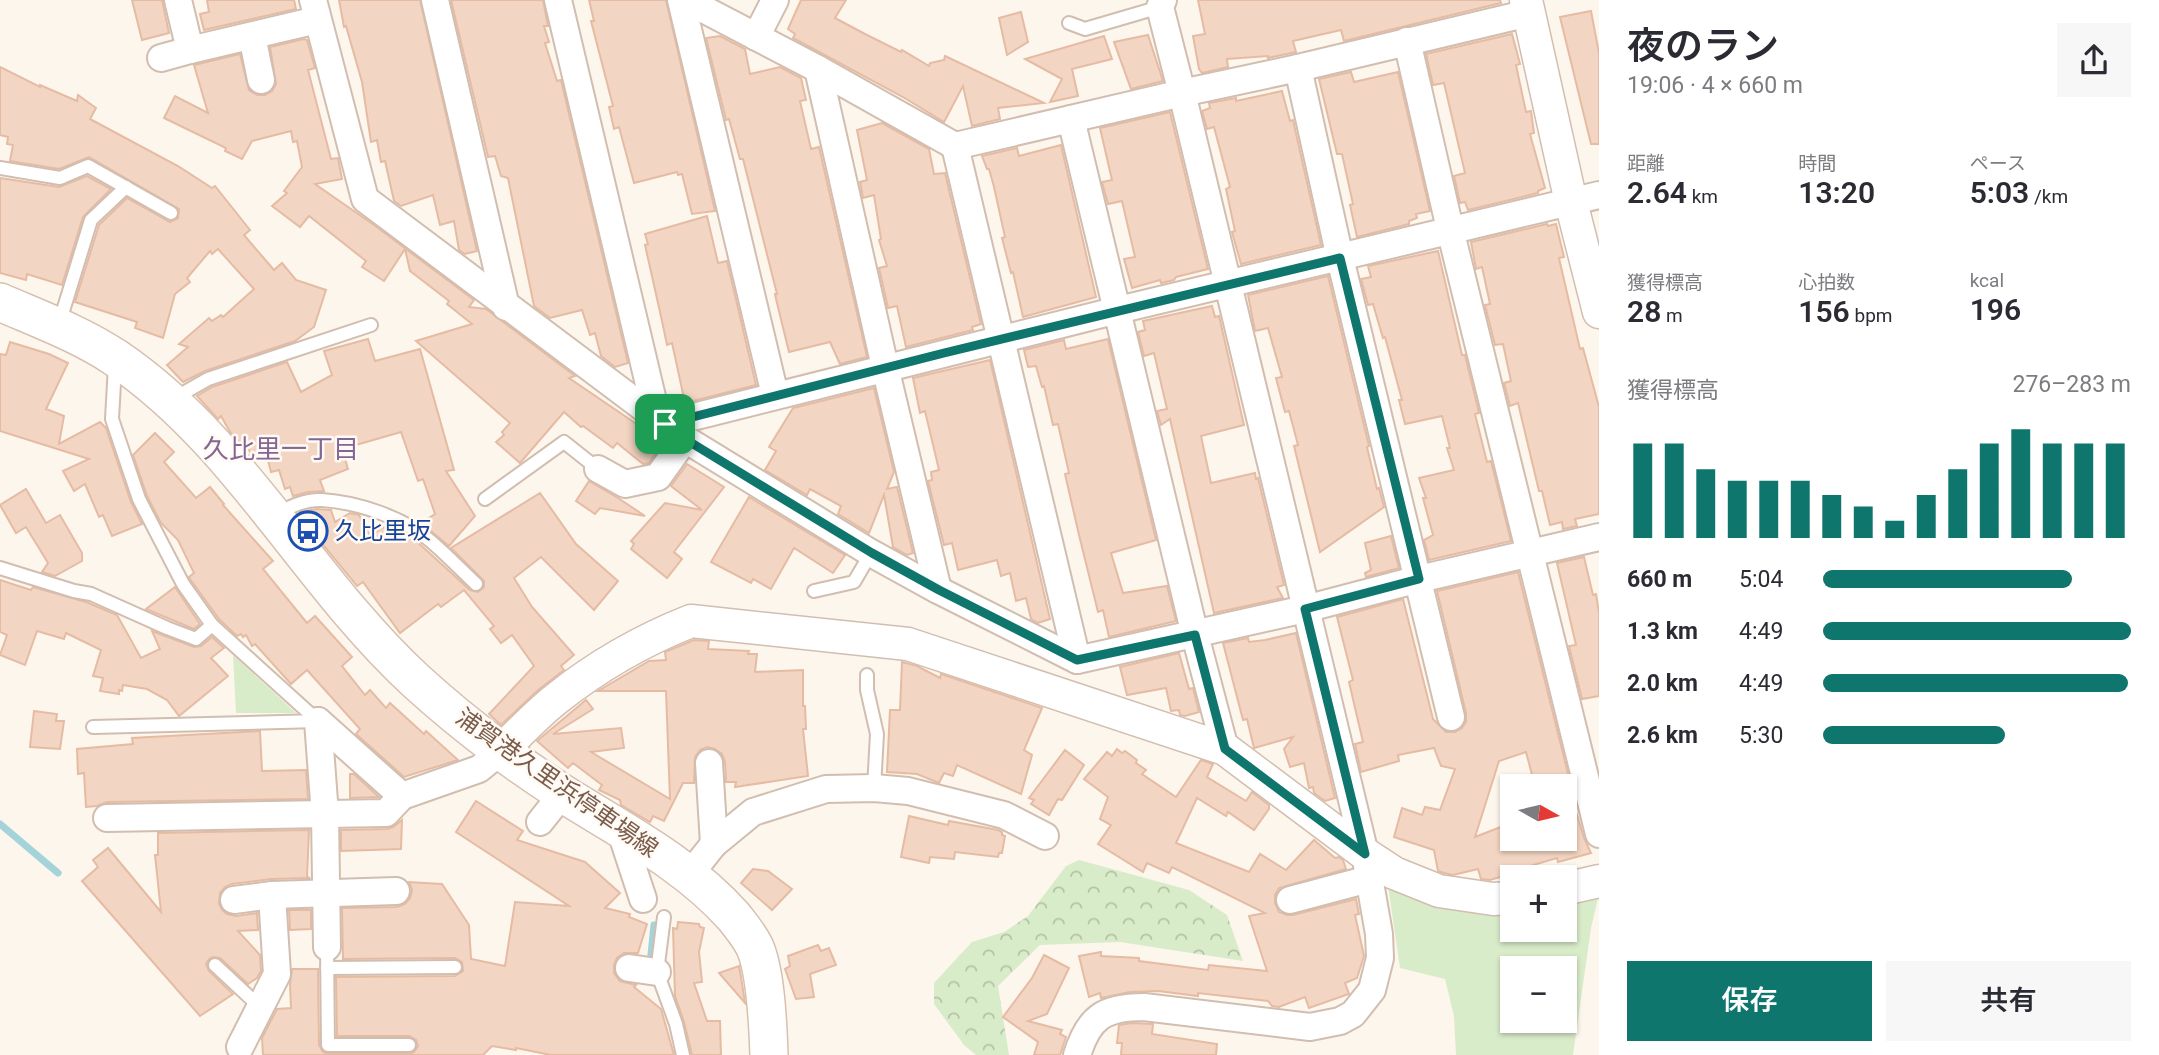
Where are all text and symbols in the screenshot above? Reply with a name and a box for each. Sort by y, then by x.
button: share [2057,23,2131,97]
text: 夜のラン [1627,24,1779,68]
text: 19:06 · 4 × 660 m [1627,72,1803,99]
text: 距離 [1627,152,1665,175]
text: 時間 [1798,152,1836,175]
text: ペース [1970,152,2026,175]
text: 2.64 [1627,175,1687,210]
text: 13:20 [1798,175,1875,210]
text: 5:03 [1970,175,2029,210]
text: km [1687,185,1718,208]
text: /km [2029,185,2068,208]
text: kcal [1970,269,2004,292]
text: 獲得標高 [1627,271,1703,294]
text: 心拍数 [1798,271,1855,294]
text: 196 [1970,292,2021,327]
text: 28 [1627,294,1661,329]
text: 156 [1798,294,1850,329]
text: m [1661,304,1683,327]
text: bpm [1850,304,1892,327]
text: 276–283 m [2012,371,2131,398]
text: 獲得標高 [1627,377,1719,404]
pin [635,394,695,454]
icon: arrive [646,405,684,443]
district label: 久比里一丁目 [203,434,359,464]
bus stop icon: 久比里坂 [287,510,329,552]
place label: 久比里坂 [335,517,431,545]
text: 660 m [1627,566,1692,593]
text: 5:04 [1739,566,1783,593]
text: 1.3 km [1627,618,1698,645]
text: 4:49 [1739,618,1783,645]
text: 2.0 km [1627,670,1698,697]
text: 4:49 [1739,670,1783,697]
street label: 浦賀港久里浜停車場線 [451,703,663,863]
text: 2.6 km [1627,722,1698,749]
text: 5:30 [1739,722,1783,749]
north arrow [1500,774,1577,850]
map controls [1500,774,1577,1033]
button: + [1500,865,1577,942]
button: − [1500,956,1577,1033]
button: 保存 [1627,961,1872,1041]
button: 共有 [1886,961,2131,1041]

